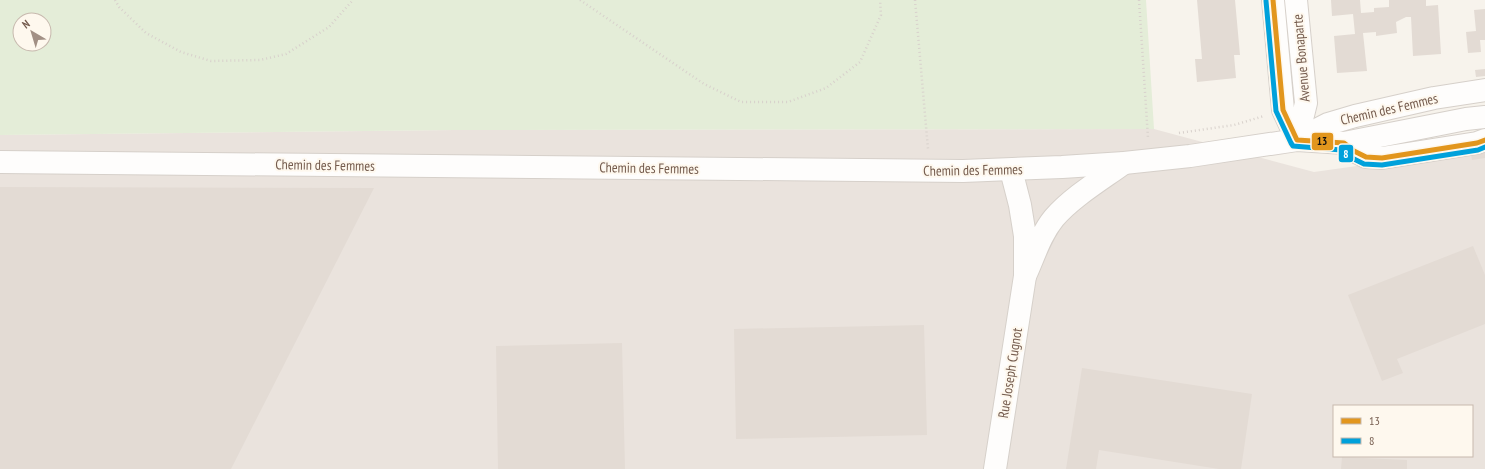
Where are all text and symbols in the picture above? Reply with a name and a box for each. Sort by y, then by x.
north arrow [12,12,52,52]
street label: Avenue Bonaparte [1288,13,1314,103]
text: N [19,17,33,31]
street label: Chemin des Femmes [1339,89,1440,129]
line badge: 13 [1311,132,1334,151]
text: 13 [1317,134,1327,148]
line badge: 8 [1338,144,1354,163]
text: 8 [1343,147,1349,161]
street label: Chemin des Femmes [275,155,375,175]
street label: Chemin des Femmes [599,158,699,178]
street label: Chemin des Femmes [923,160,1023,180]
street label: Rue Joseph Cugnot [994,326,1026,419]
legend [1333,405,1473,457]
text: 13 [1369,413,1380,428]
text: 8 [1369,433,1374,448]

